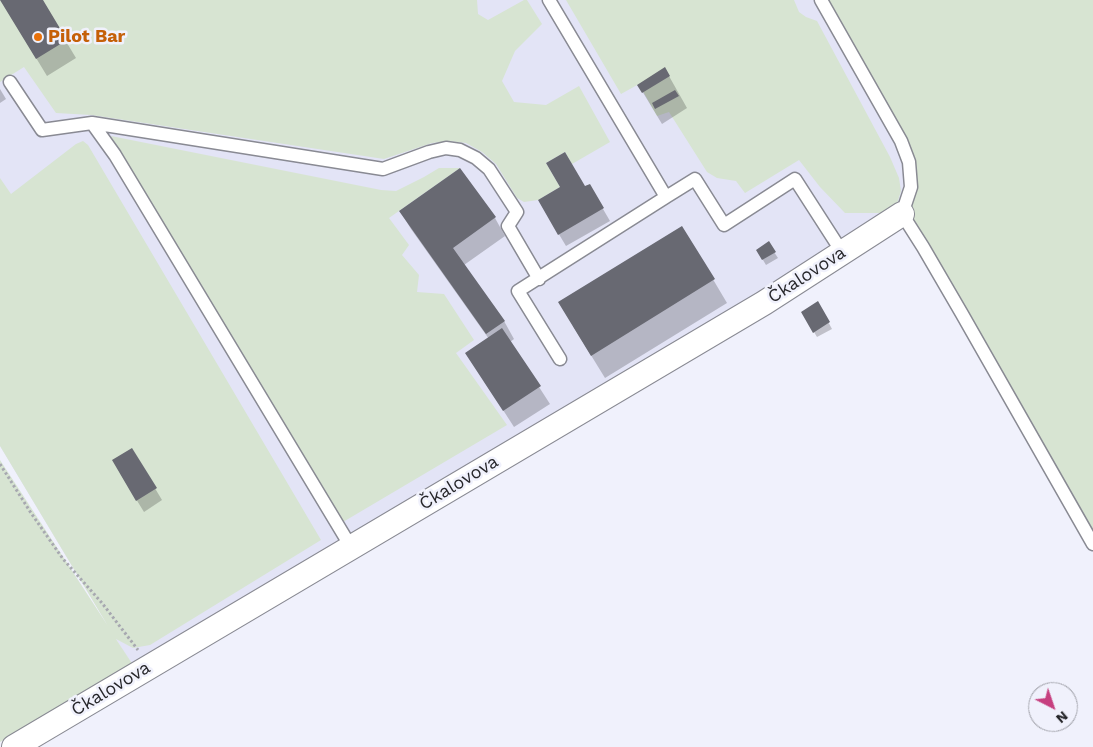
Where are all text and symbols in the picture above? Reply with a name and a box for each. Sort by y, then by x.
place label: Pilot Bar [48,26,125,48]
marker: Pilot Bar [32,31,44,43]
street label: Čkalovova [764,242,850,308]
street label: Čkalovova [416,451,502,515]
street label: Čkalovova [68,657,154,721]
north arrow [1028,682,1078,732]
text: N [1053,708,1071,727]

